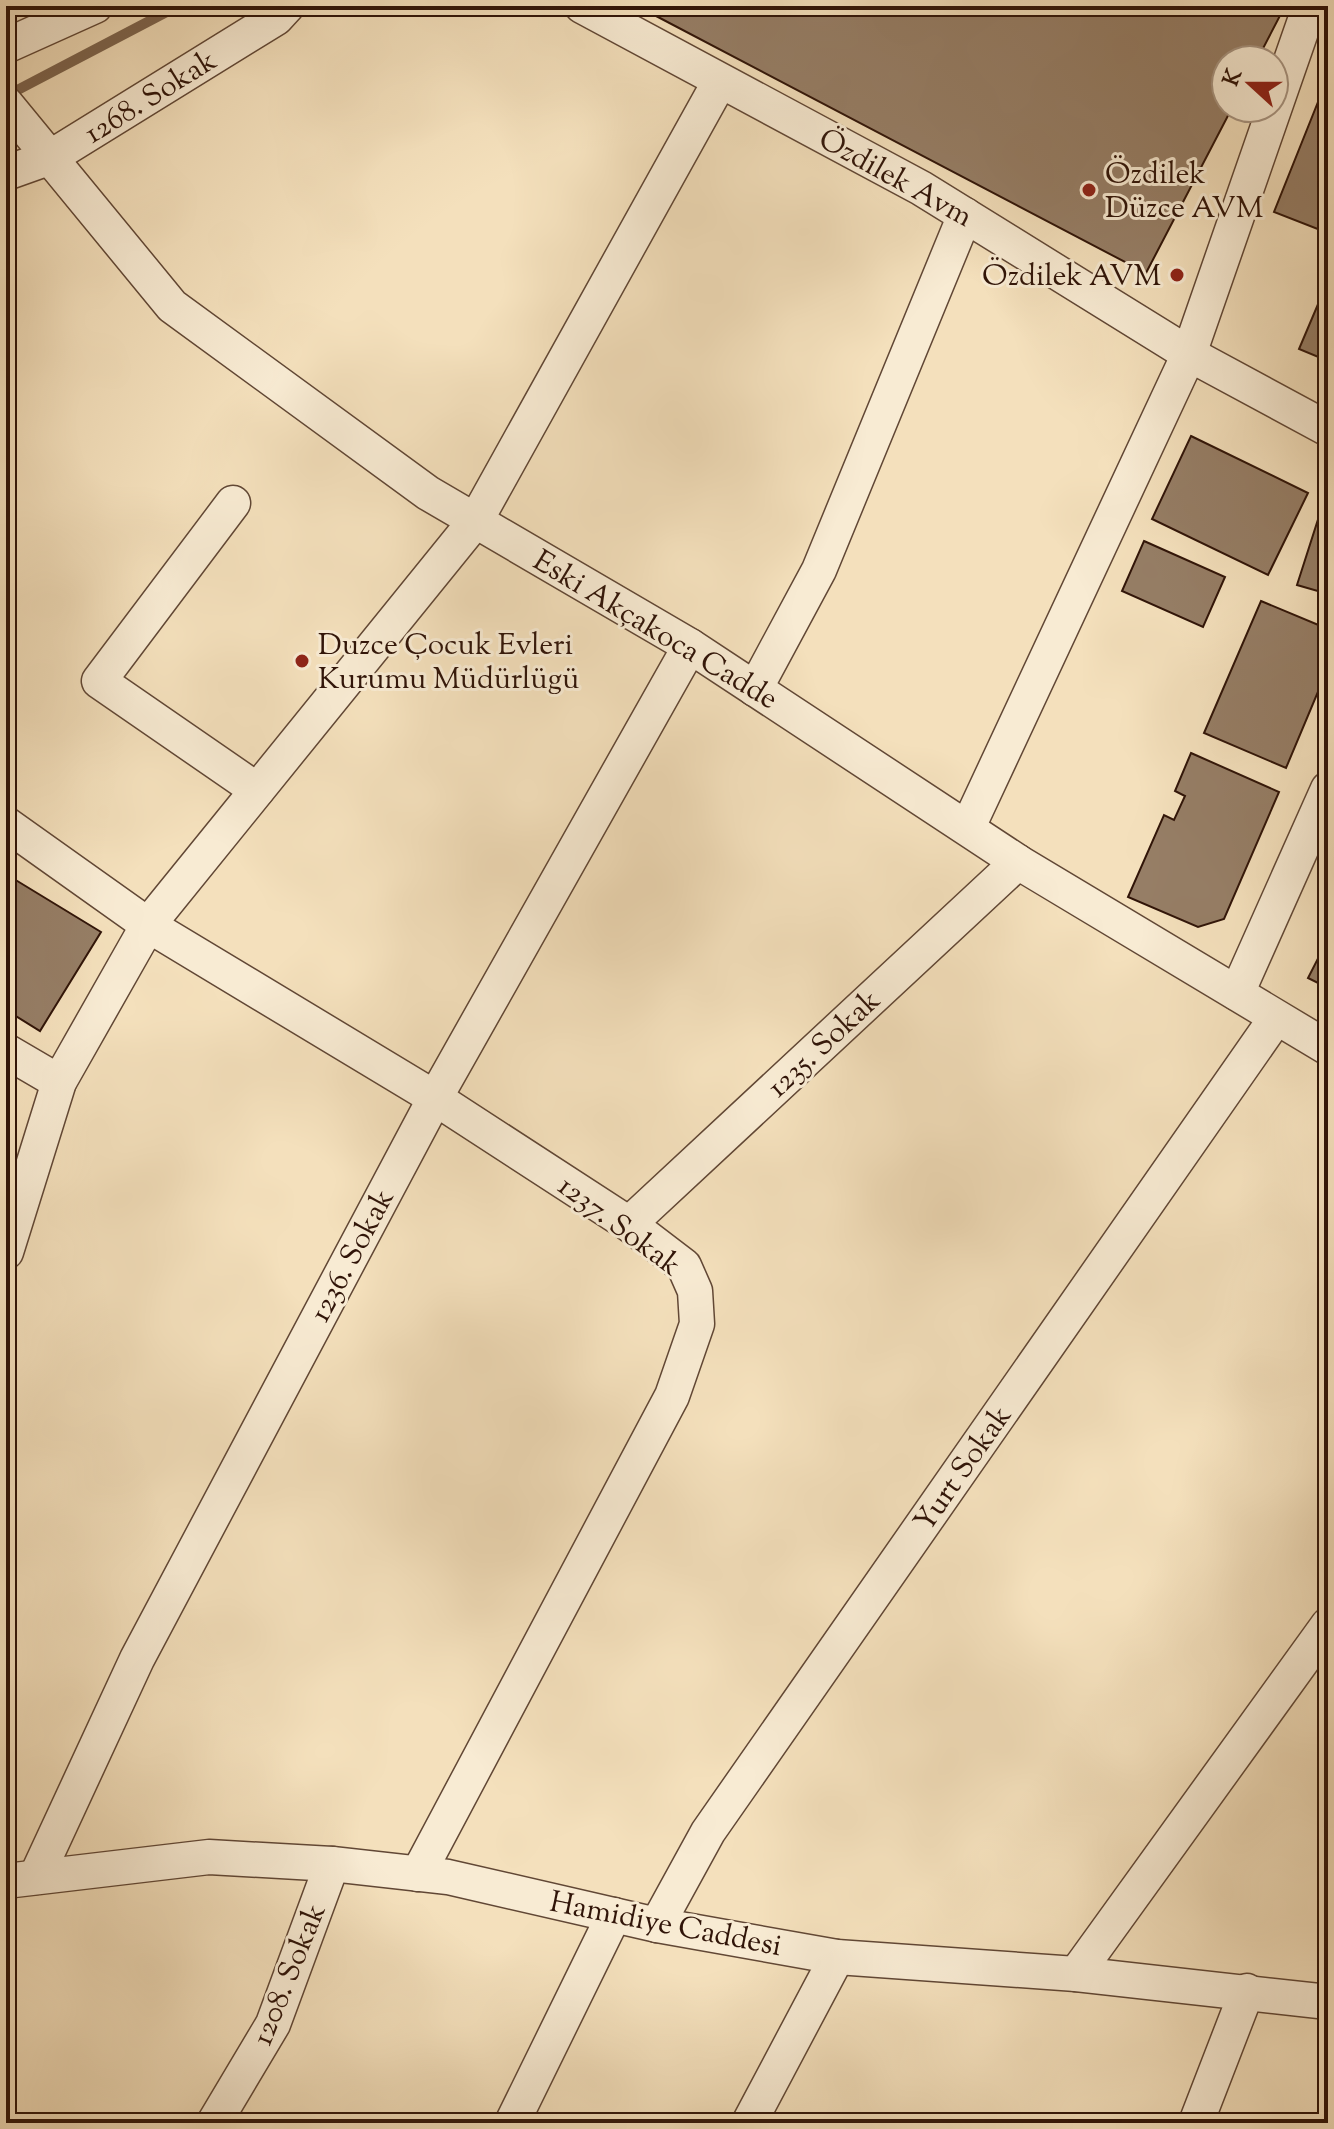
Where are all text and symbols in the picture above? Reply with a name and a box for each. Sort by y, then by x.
street label: 1268. Sokak [77,41,226,156]
north arrow [1210,44,1290,124]
text: K [1216,65,1252,91]
street label: Özdilek Avm [810,119,980,239]
place label: Özdilek Düzce AVM [1105,154,1263,231]
marker: Özdilek Düzce AVM [1080,181,1098,199]
place label: Özdilek AVM [982,256,1161,299]
marker: Özdilek AVM [1168,266,1186,284]
street label: Eski Akçakoca Cadde [524,541,785,721]
place label: Duzce Çocuk Evleri Kurumu Müdürlügü [318,625,579,702]
marker: Duzce Çocuk Evleri Kurumu Müdürlügü [293,652,311,670]
street label: 1235. Sokak [758,981,891,1109]
street label: 1237. Sokak [548,1166,689,1288]
street label: 1236. Sokak [300,1182,406,1330]
street label: Yurt Sokak [905,1398,1023,1541]
street label: Hamidiye Caddesi [546,1882,785,1969]
street label: 1208. Sokak [242,1898,338,2052]

